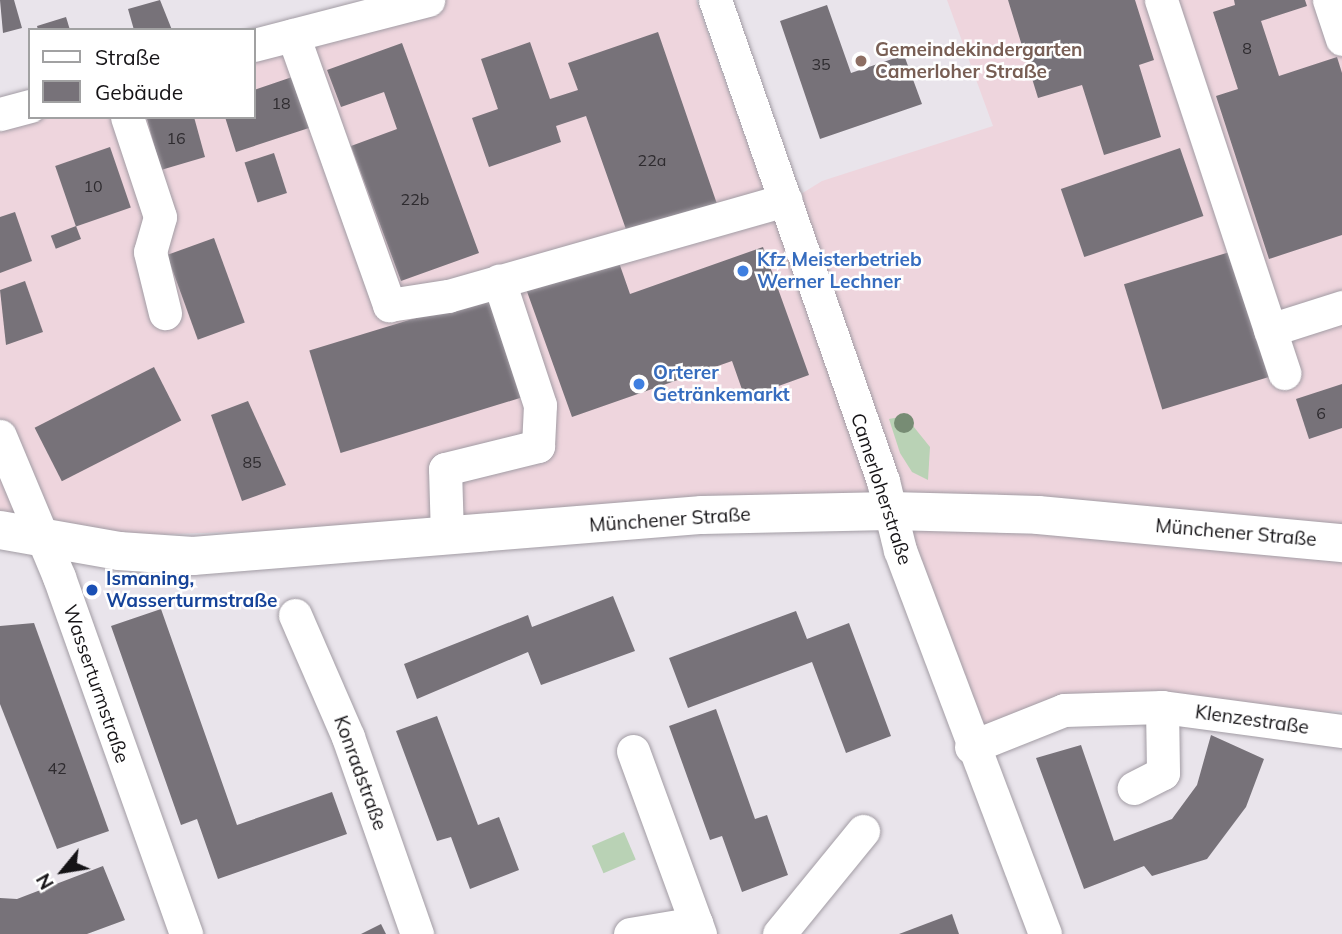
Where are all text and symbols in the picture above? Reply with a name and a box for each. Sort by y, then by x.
legend [28,28,256,119]
house number: 8 [1242,38,1252,58]
place label: Gemeindekindergarten Camerloher Straße [875,39,1083,83]
text: Straße [95,44,160,70]
marker: Gemeindekindergarten Camerloher Straße [853,53,869,69]
house number: 35 [811,54,831,74]
text: Gebäude [95,79,183,105]
house number: 18 [271,93,291,113]
house number: 16 [166,128,186,148]
house number: 22a [638,150,666,170]
house number: 10 [83,176,103,196]
house number: 22b [401,189,429,209]
place label: Kfz Meisterbetrieb Werner Lechner [757,249,922,293]
marker: Kfz Meisterbetrieb Werner Lechner [735,263,751,279]
place label: Orterer Getränkemarkt [653,362,790,406]
marker: Orterer Getränkemarkt [631,376,647,392]
house number: 6 [1316,403,1326,423]
street label: Camerloherstraße [846,410,916,568]
house number: 85 [242,452,262,472]
street label: Münchener Straße [589,503,751,537]
street label: Münchener Straße [1154,515,1318,551]
place label: Ismaning, Wasserturmstraße [106,568,277,612]
marker: Ismaning, Wasserturmstraße [84,582,100,598]
street label: Wasserturmstraße [58,602,134,766]
street label: Klenzestraße [1194,701,1310,739]
street label: Konradstraße [329,713,391,833]
house number: 42 [47,758,67,778]
north arrow [28,836,98,906]
text: N [31,869,59,894]

